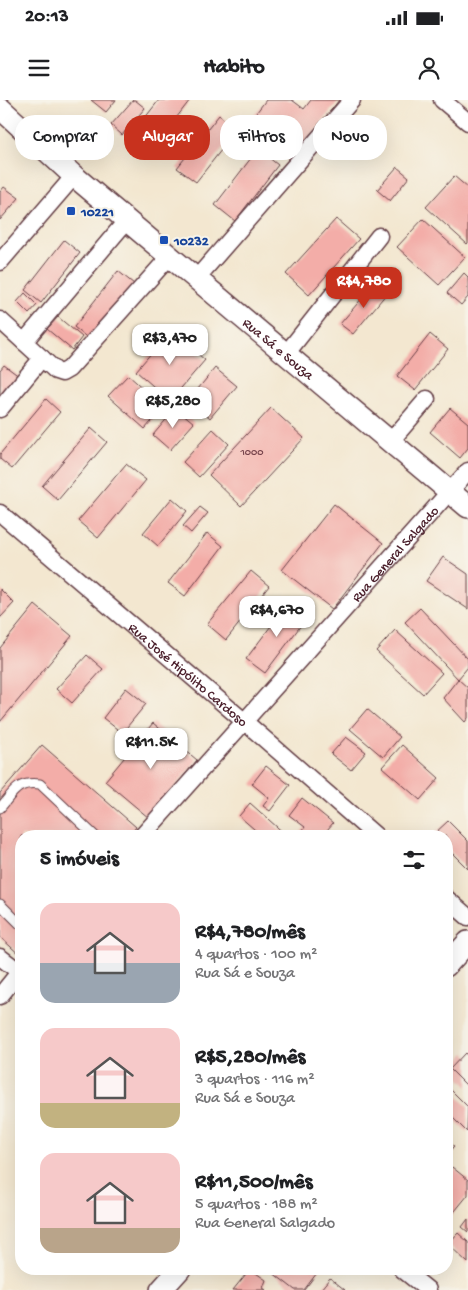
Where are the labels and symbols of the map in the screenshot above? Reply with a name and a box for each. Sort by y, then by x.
marker: 10221 [65,205,77,217]
place label: 10221 [80,205,114,222]
marker: 10232 [158,234,170,246]
place label: 10232 [173,234,209,251]
pin: R$4,780 [318,266,410,309]
street label: Rua Sá e Souza [238,315,317,385]
pin: R$3,470 [124,324,216,366]
pin: R$5,280 [127,386,219,429]
house number: 1000 [239,447,264,459]
street label: Rua General Salgado [349,504,444,606]
pin: R$4,670 [231,596,323,638]
street label: Rua José Hipólito Cardoso [124,620,250,731]
pin: R$11.5K [105,728,197,770]

